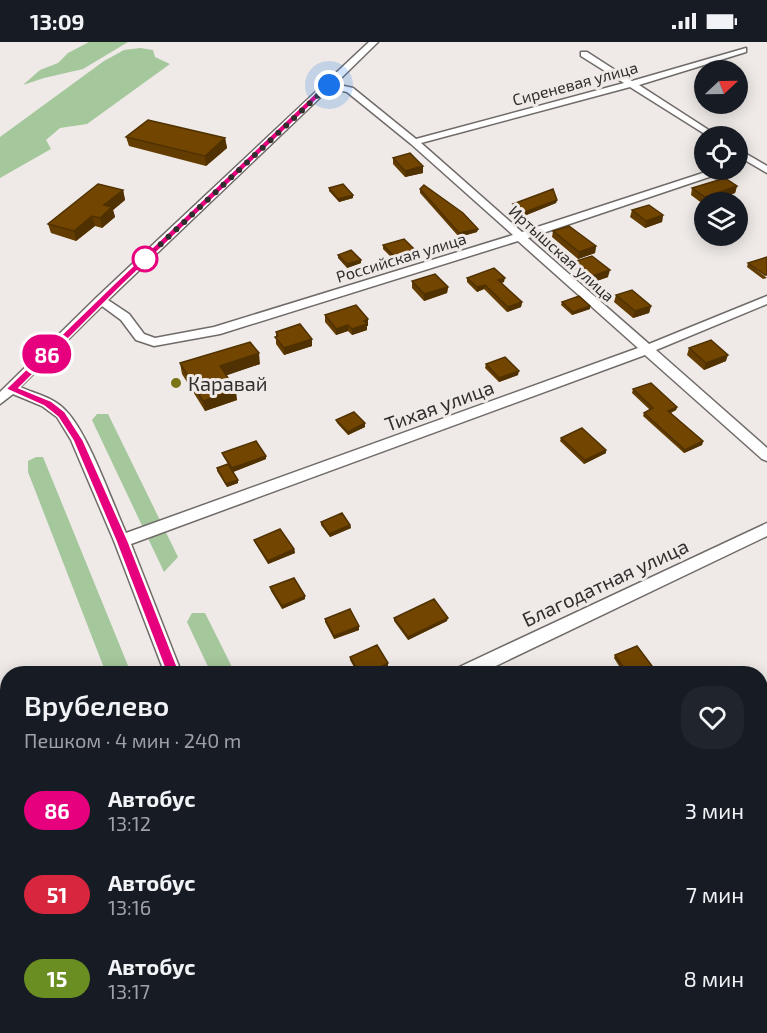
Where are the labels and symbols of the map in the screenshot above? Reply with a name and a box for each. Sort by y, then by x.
street label: Сиреневая улица [510,57,640,110]
north arrow [694,60,748,114]
your location [314,70,344,100]
street label: Иртышская улица [505,201,618,306]
street label: Российская улица [334,228,469,287]
unlabelled marker [132,246,158,272]
line badge: 86 [20,334,74,374]
place label: Каравай [188,371,268,395]
street label: Тихая улица [381,374,497,437]
marker: Каравай [169,376,183,390]
street label: Благодатная улица [518,533,692,632]

